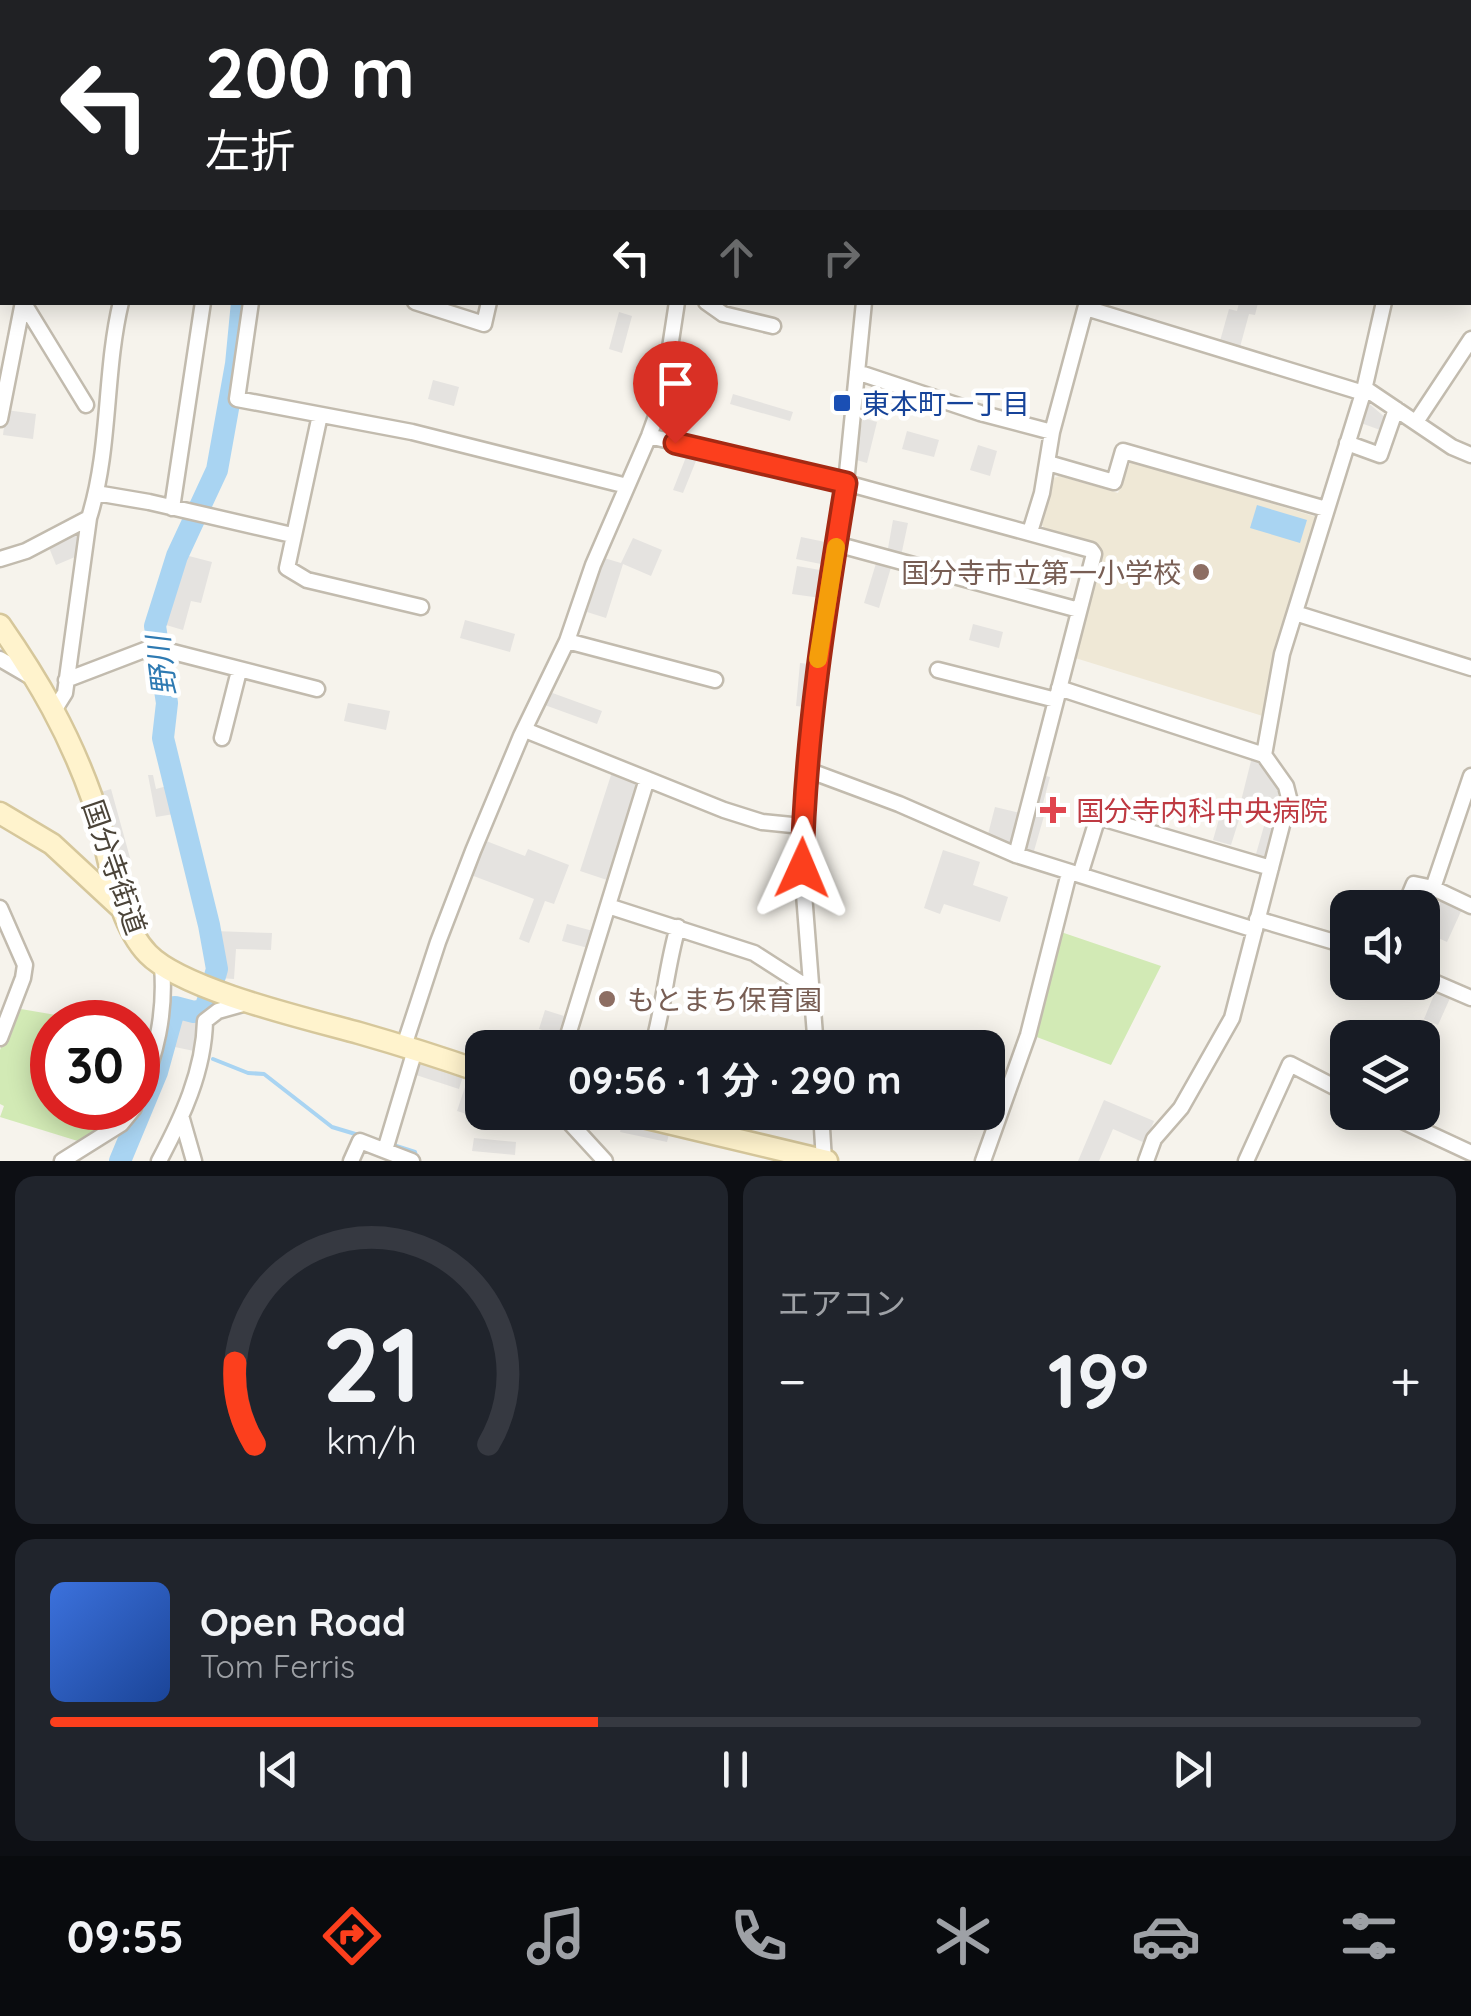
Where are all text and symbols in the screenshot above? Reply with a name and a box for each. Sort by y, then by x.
text: 200 m [205,28,415,116]
icon: left [40,40,170,170]
text: 左折 [205,122,295,178]
icon: left [604,230,659,285]
icon: ahead [709,230,764,285]
icon: right [814,230,869,285]
pin [633,341,718,444]
icon: arrive [648,356,703,411]
place label: 東本町一丁目 [862,386,1030,421]
marker: 東本町一丁目 [831,392,853,414]
place label: 国分寺市立第一小学校 [901,555,1181,590]
marker: 国分寺市立第一小学校 [1190,561,1212,583]
water label: 野川 [138,631,184,698]
place label: 国分寺内科中央病院 [1076,793,1328,828]
street label: 国分寺街道 [76,795,154,939]
marker: 国分寺内科中央病院 [1040,797,1066,823]
position arrow [750,816,854,920]
map controls [1330,890,1440,1130]
button: sound [1330,890,1440,1000]
place label: もとまち保育園 [627,982,822,1017]
marker: もとまち保育園 [596,988,618,1010]
speed limit sign: 30 [30,1000,160,1130]
button: layers [1330,1020,1440,1130]
text: 09:56 · 1 分 · 290 m [568,1056,902,1104]
text: エアコン [778,1283,906,1323]
text: 21 [322,1298,421,1428]
text: 19° [1048,1333,1149,1427]
text: − [778,1346,807,1415]
text: + [1390,1346,1421,1415]
text: km/h [326,1418,417,1463]
text: Open Road [200,1598,406,1646]
text: Tom Ferris [200,1646,355,1686]
icon: previous [251,1742,306,1797]
icon: pause [708,1742,763,1797]
icon: next [1165,1742,1220,1797]
icon: directions [317,1901,387,1971]
icon: music [521,1901,591,1971]
icon: phone [724,1901,794,1971]
icon: climate [928,1901,998,1971]
icon: car [1131,1901,1201,1971]
icon: filters [1334,1901,1404,1971]
text: 09:55 [67,1908,184,1964]

